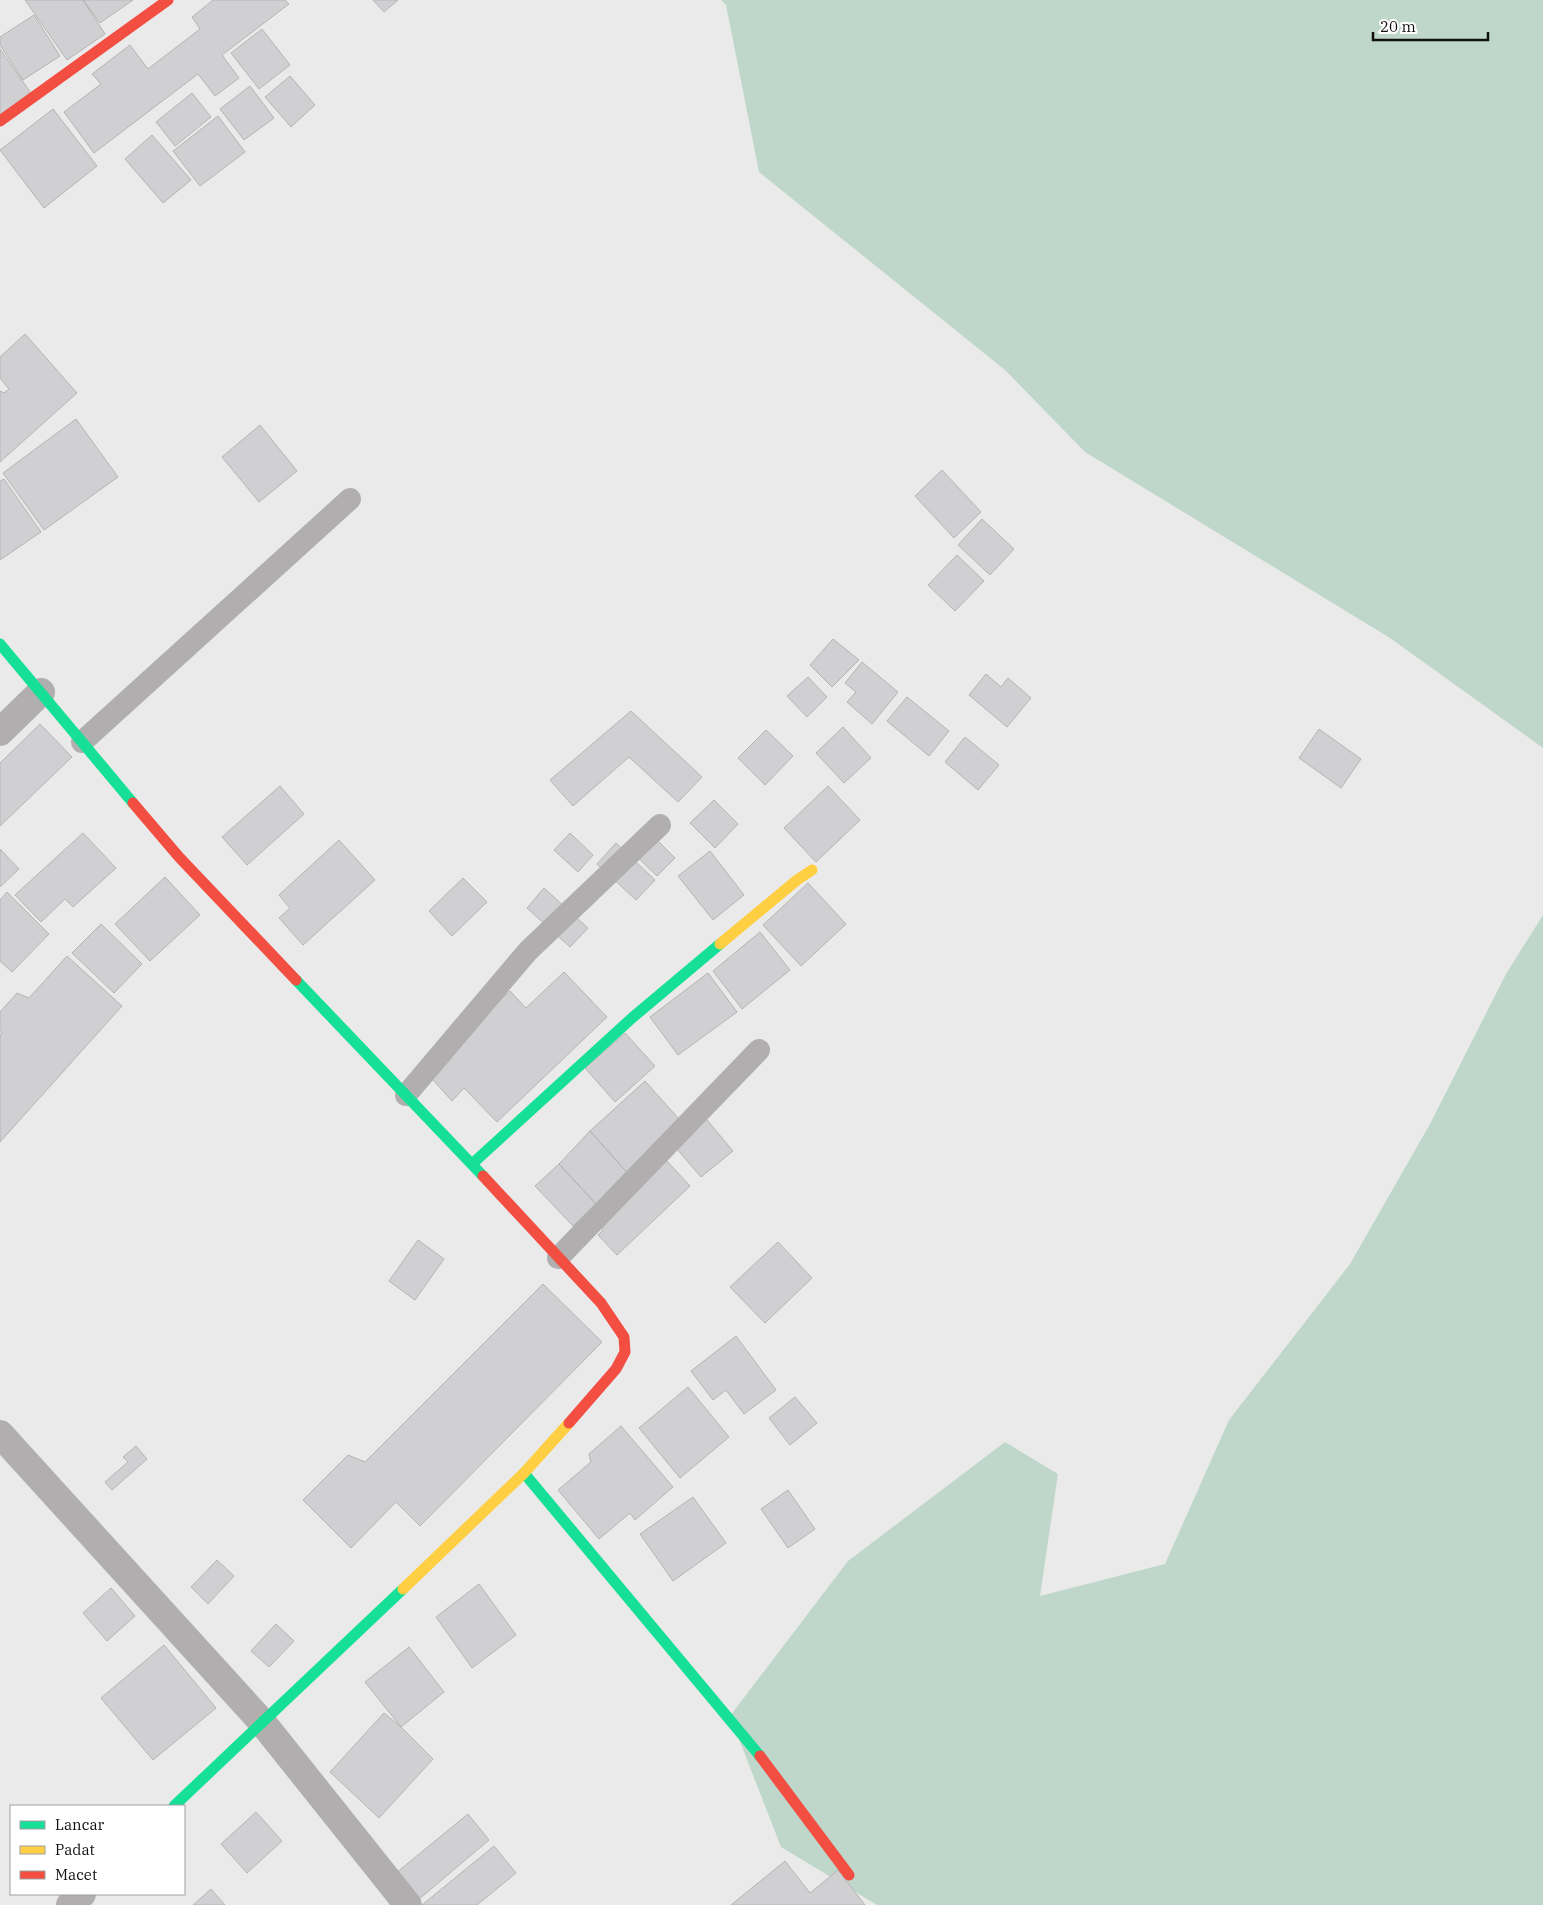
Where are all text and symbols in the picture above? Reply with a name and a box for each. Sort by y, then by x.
scale bar [1373,10,1488,42]
text: 20 m [1380,17,1416,36]
legend [10,1805,185,1895]
text: Lancar [55,1815,105,1834]
text: Padat [55,1840,95,1859]
text: Macet [55,1865,97,1884]

